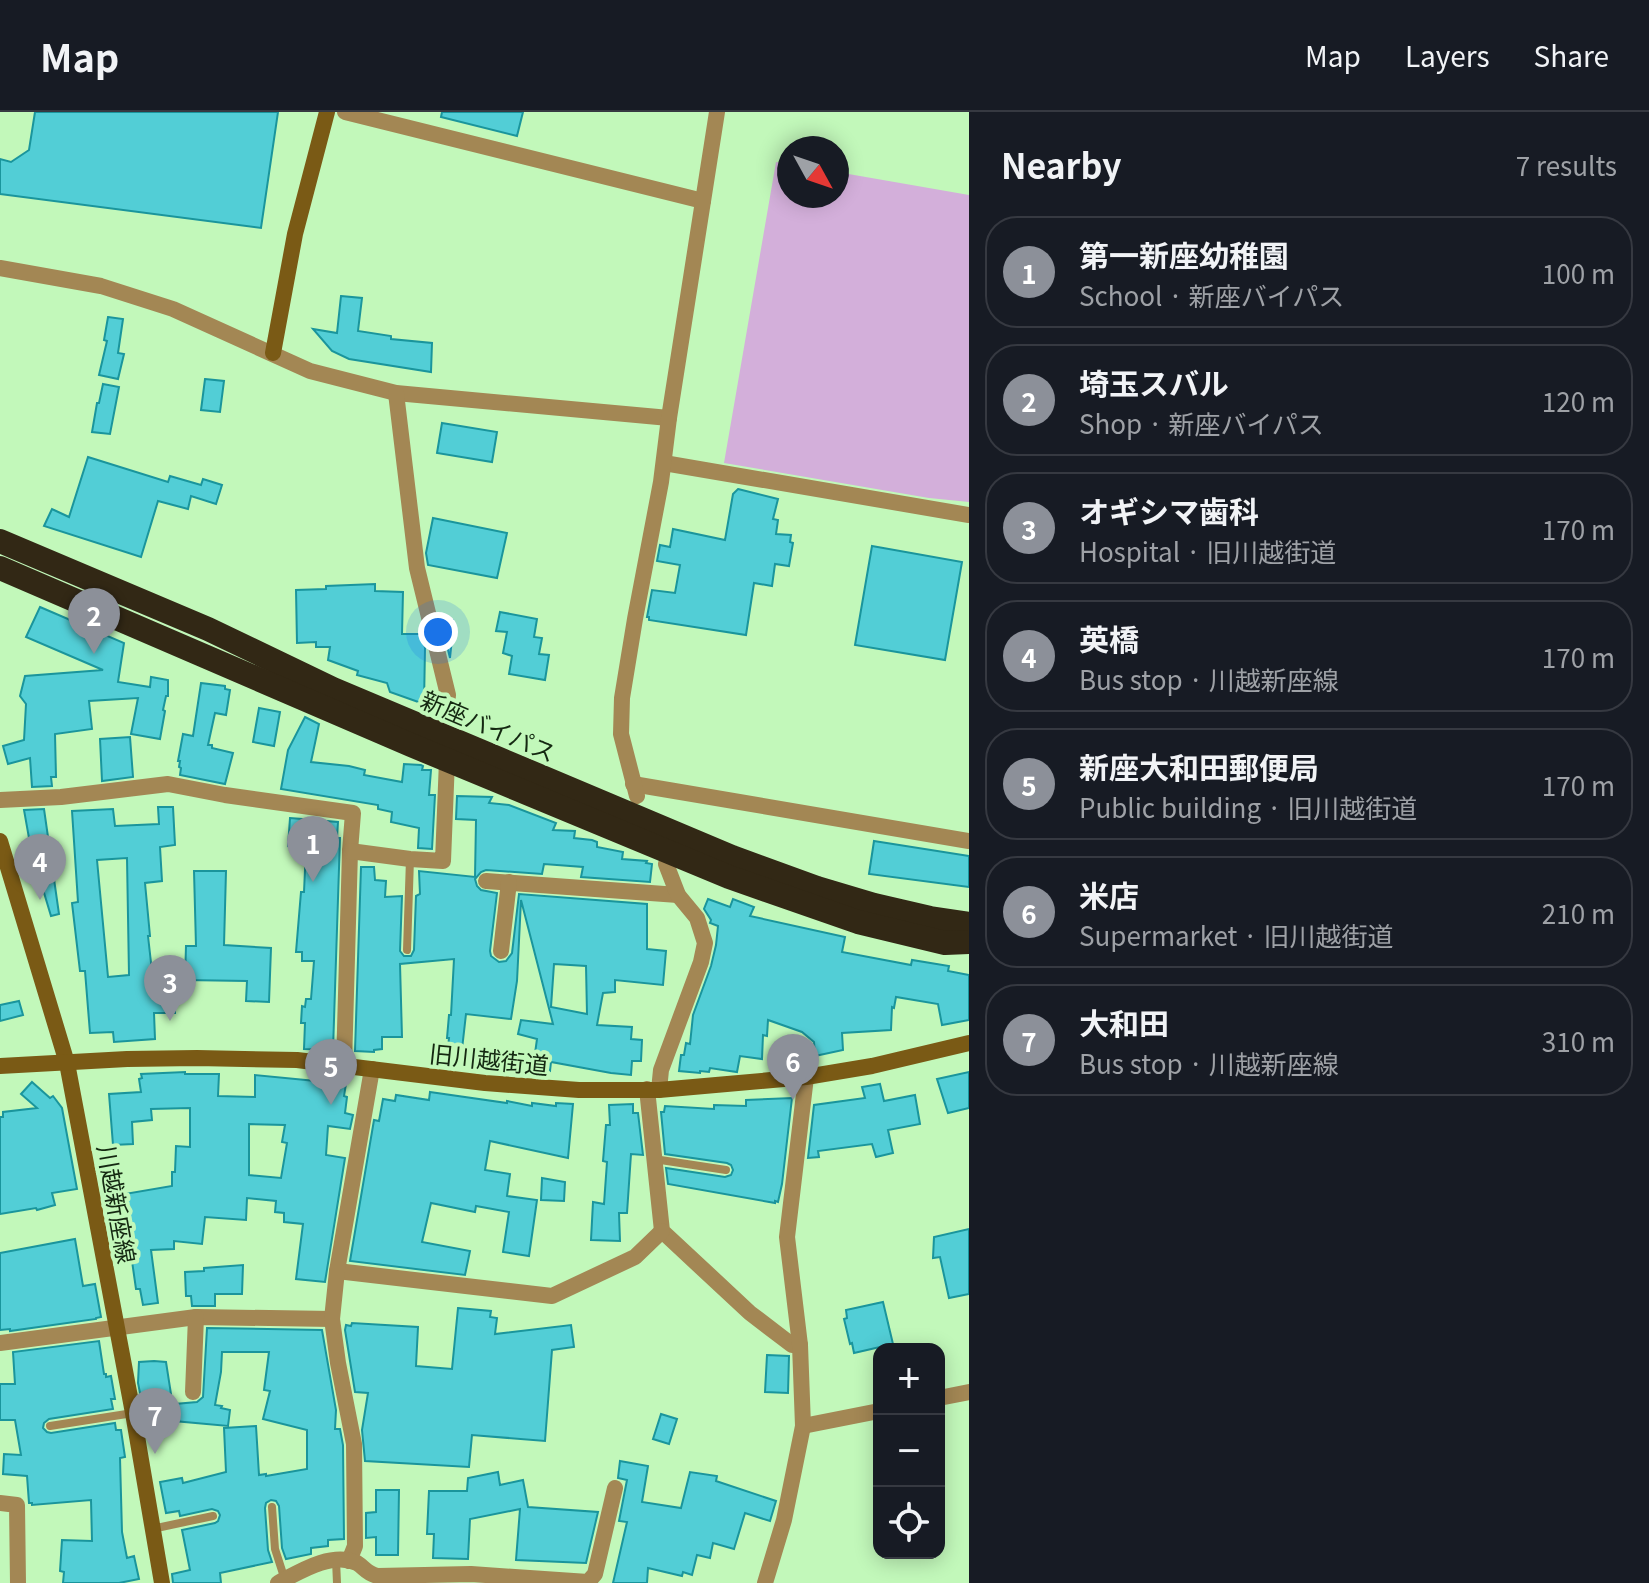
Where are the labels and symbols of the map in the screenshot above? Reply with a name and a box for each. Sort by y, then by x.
north arrow [777,136,849,208]
pin: 2 [68,588,120,654]
your location [418,612,458,652]
street label: 新座バイパス [416,681,562,769]
pin: 1 [287,816,339,882]
pin: 4 [14,834,66,900]
pin: 3 [144,955,196,1021]
street label: 旧川越街道 [427,1034,551,1082]
pin: 6 [767,1034,819,1100]
pin: 5 [305,1039,357,1105]
street label: 川越新座線 [90,1142,146,1266]
pin: 7 [129,1388,181,1454]

